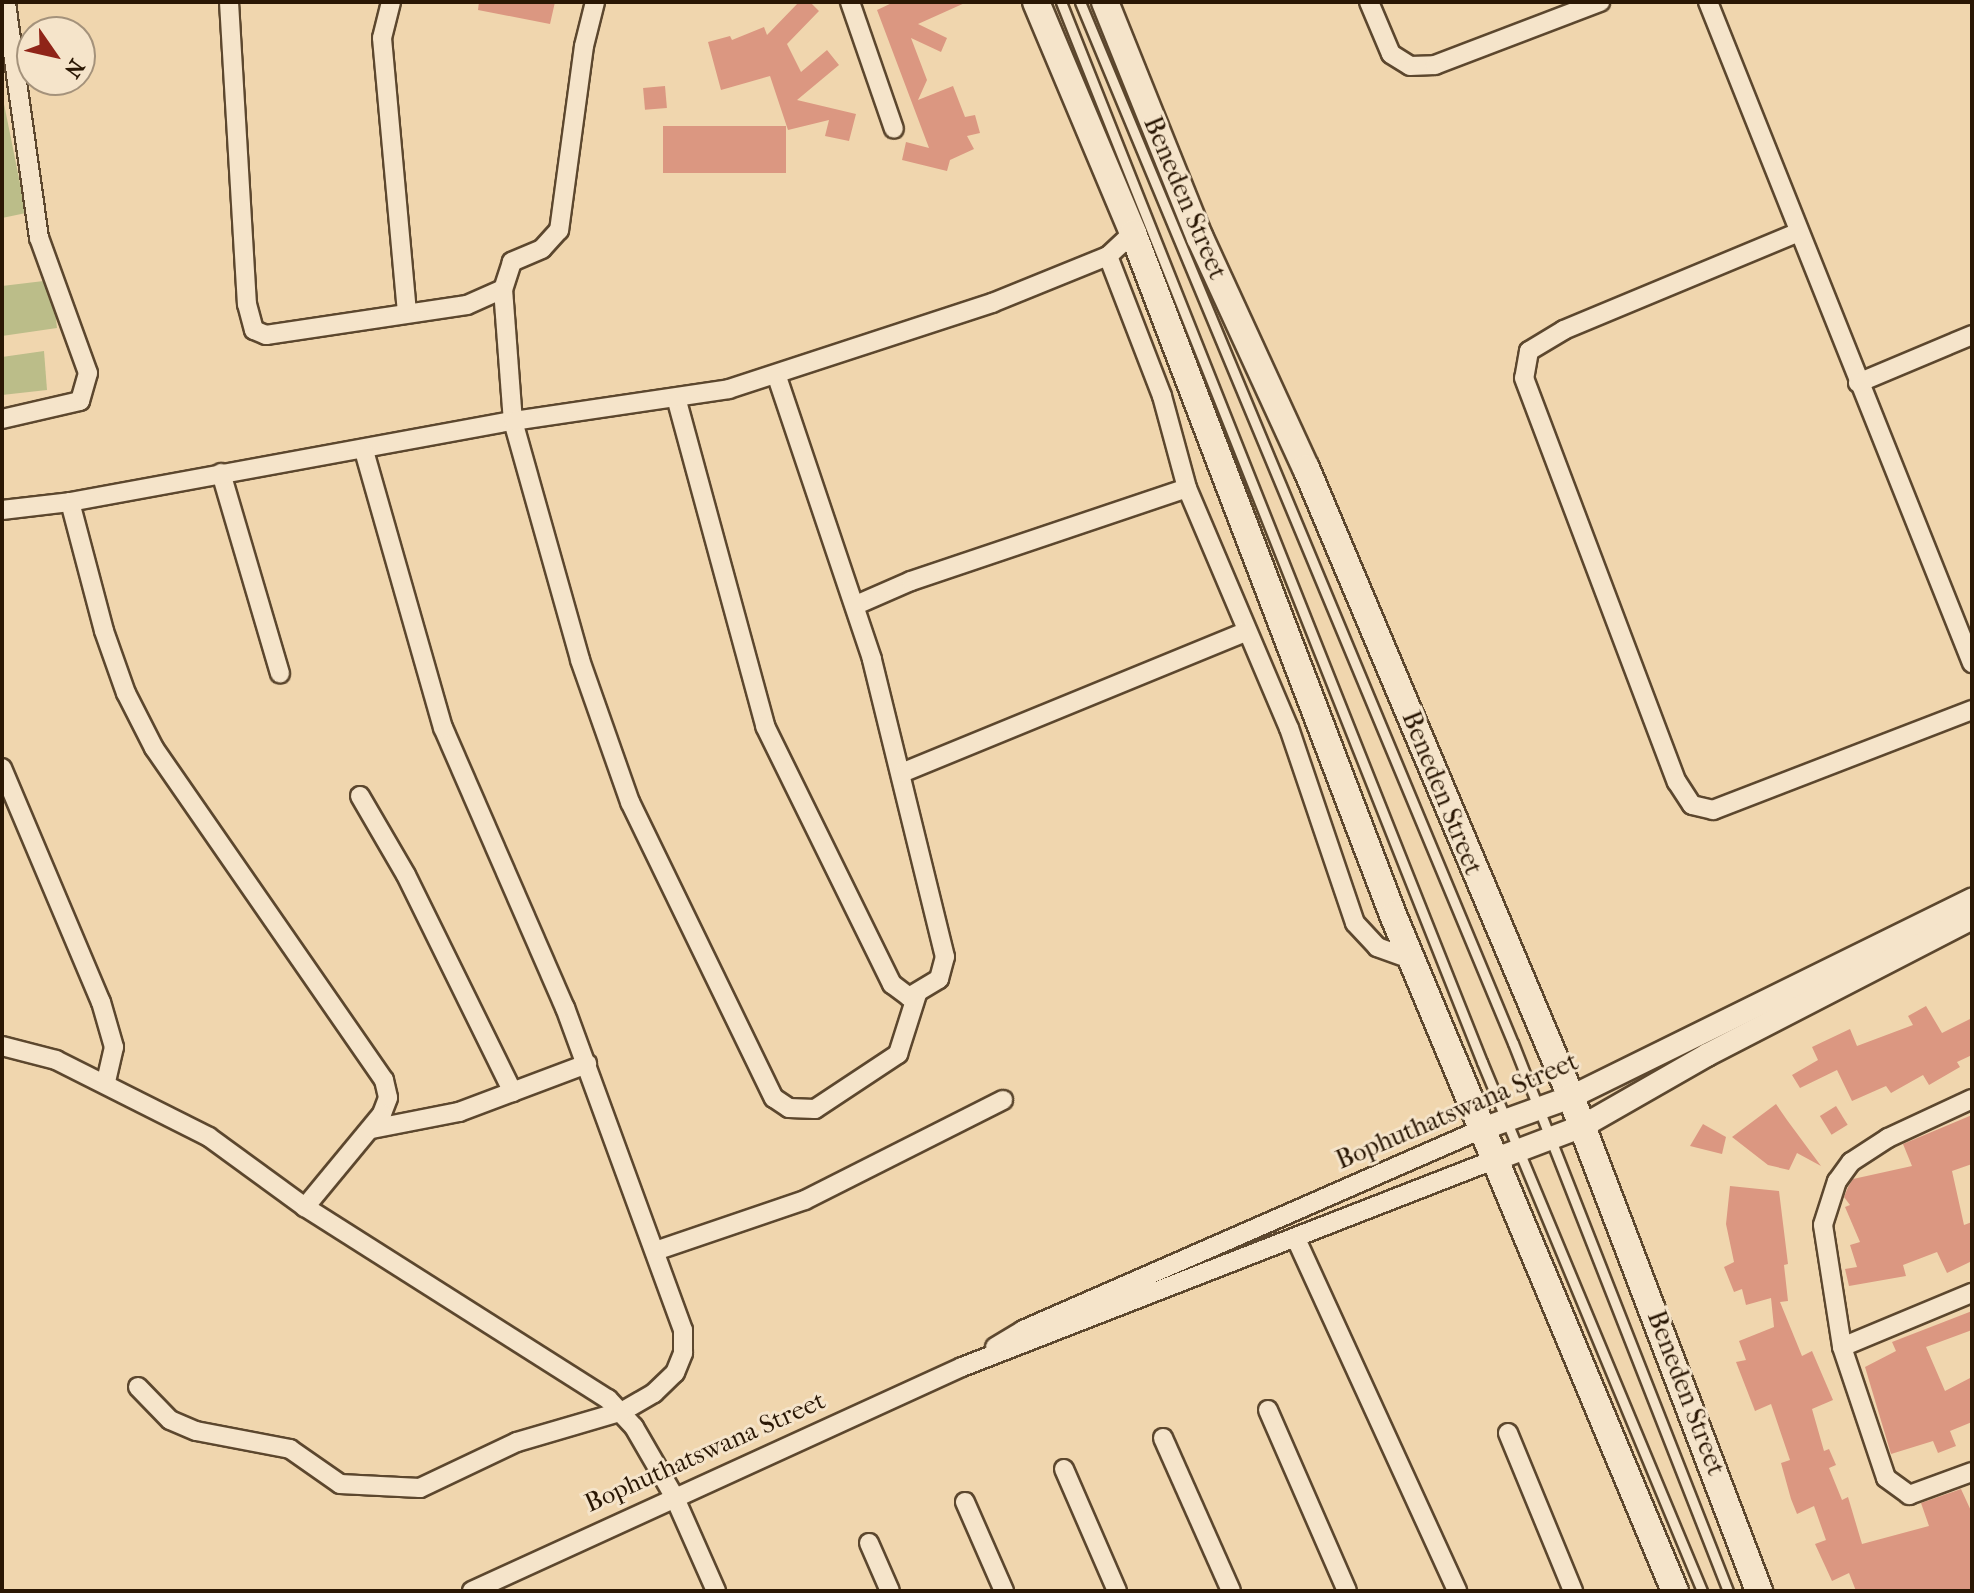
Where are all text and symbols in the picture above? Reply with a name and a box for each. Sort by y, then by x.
north arrow [16,16,96,96]
text: N [59,54,90,82]
street label: Beneden Street [1137,112,1233,284]
street label: Beneden Street [1395,707,1489,879]
street label: Bophuthatswana Street [1331,1046,1583,1176]
street label: Beneden Street [1640,1306,1732,1480]
street label: Bophuthatswana Street [580,1385,830,1519]

